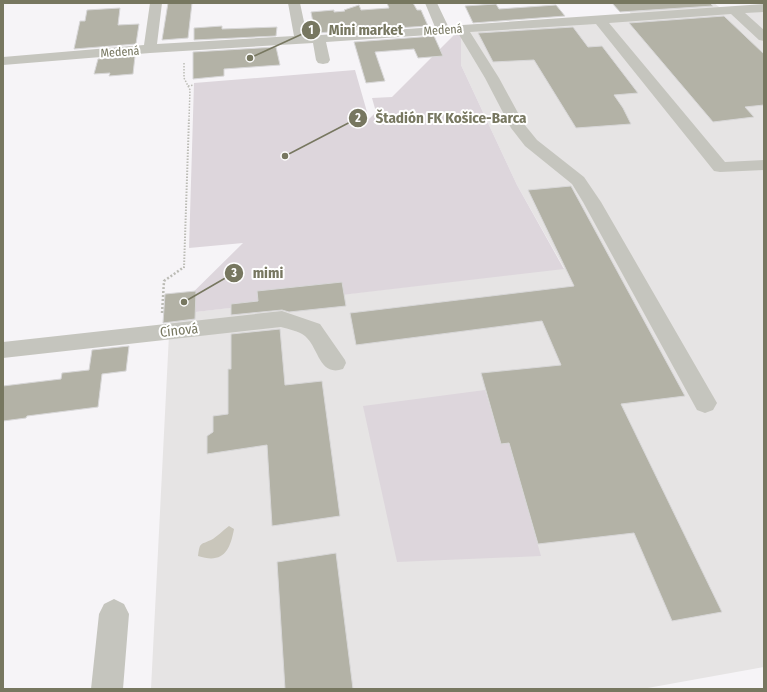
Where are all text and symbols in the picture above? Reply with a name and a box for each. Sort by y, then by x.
callout: Mini market [301,17,411,44]
text: Mini market [329,21,404,39]
street label: Medená [423,22,463,38]
text: 1 [308,23,314,37]
street label: Medená [100,44,140,60]
callout: Štadión FK Košice-Barca [348,104,535,131]
text: Štadión FK Košice-Barca [375,109,527,127]
text: 2 [354,111,361,125]
callout: mimi [224,259,291,286]
text: mimi [253,264,283,282]
text: 3 [230,266,237,280]
street label: Cínová [159,320,199,341]

